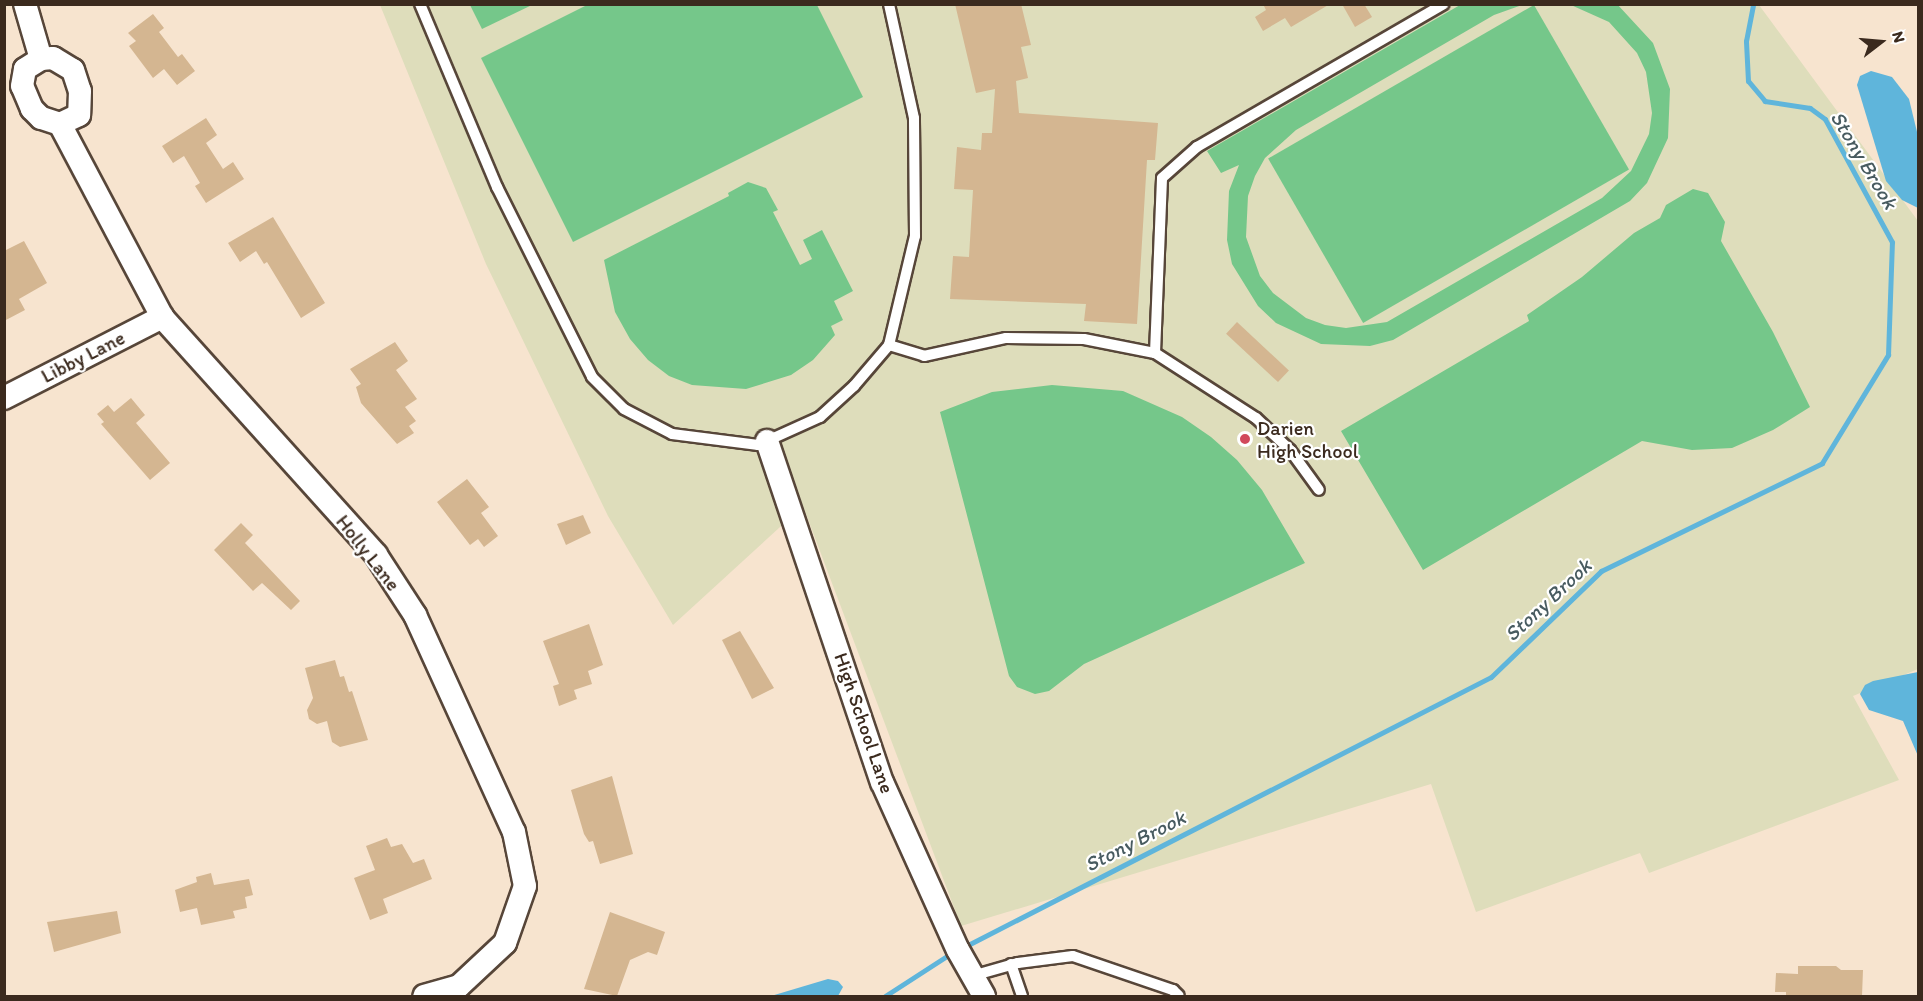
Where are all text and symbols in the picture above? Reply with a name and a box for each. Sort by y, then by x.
north arrow [1851,12,1911,72]
text: N [1888,29,1909,45]
water label: Stony Brook [1825,106,1903,214]
street label: Libby Lane [37,326,129,388]
place label: Darien High School [1257,416,1358,463]
marker: Darien High School [1238,432,1252,446]
street label: Holly Lane [331,510,405,596]
water label: Stony Brook [1499,553,1597,647]
street label: High School Lane [829,650,899,796]
water label: Stony Brook [1080,805,1190,877]

